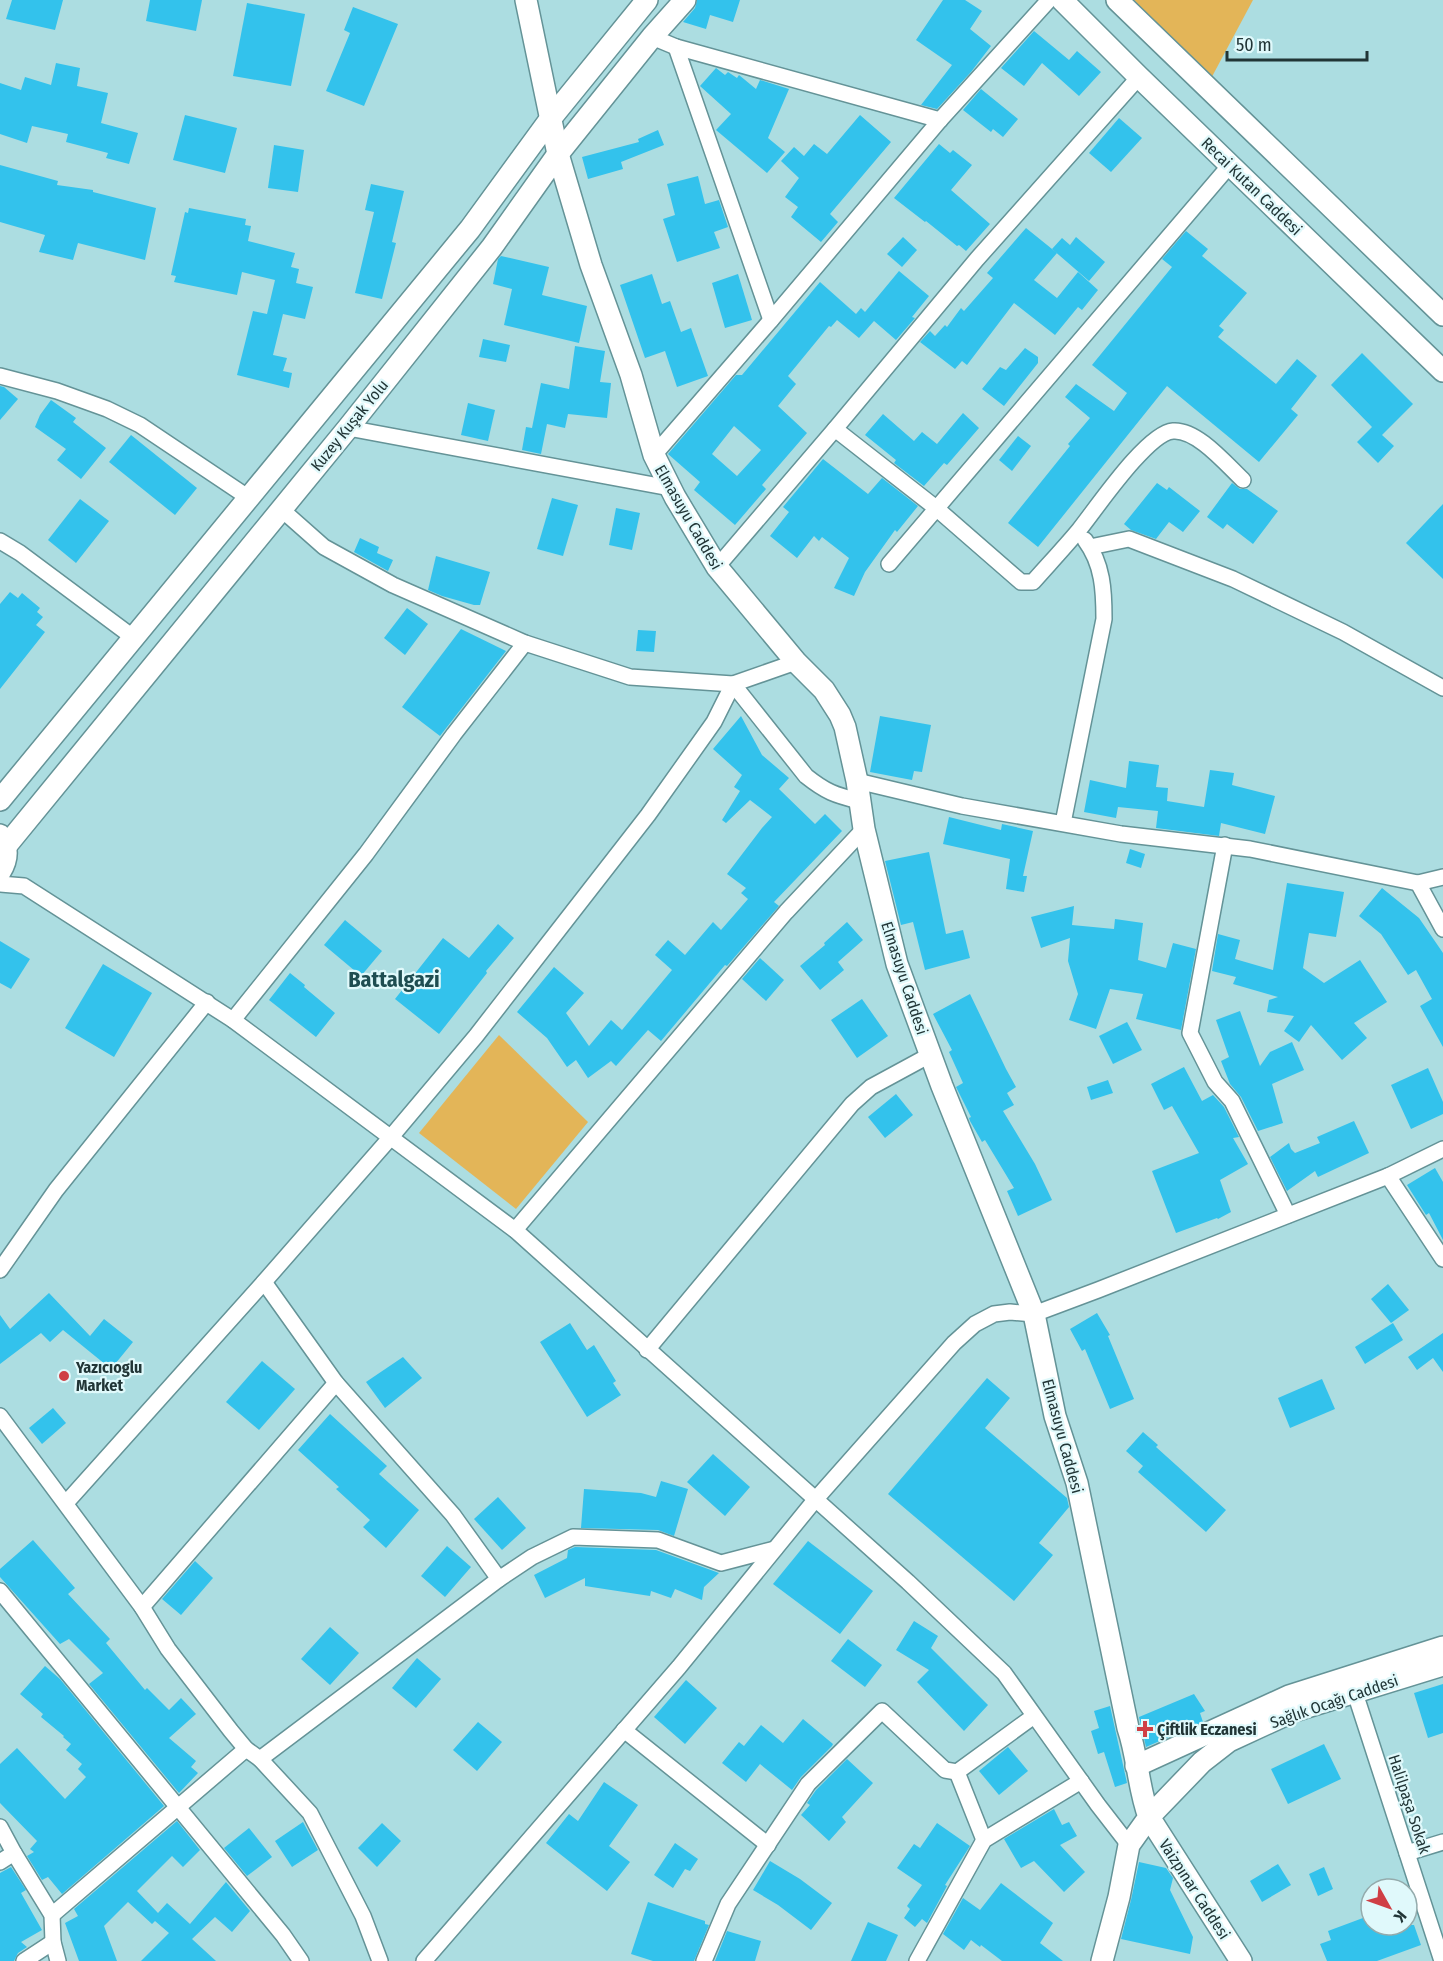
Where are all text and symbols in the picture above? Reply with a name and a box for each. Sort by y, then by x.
scale bar [1227,24,1366,62]
text: 50 m [1236,34,1272,56]
street label: Recai Kutan Caddesi [1197,134,1306,239]
street label: Kuzey Kuşak Yolu [307,376,392,475]
street label: Elmasuyu Caddesi [651,461,726,573]
street label: Elmasuyu Caddesi [877,919,932,1037]
district label: Battalgazi [348,966,440,993]
place label: Yazıcıoglu Market [75,1358,142,1395]
marker: Yazıcıoglu Market [57,1369,71,1383]
street label: Elmasuyu Caddesi [1038,1377,1087,1496]
street label: Sağlık Ocağı Caddesi [1268,1671,1401,1732]
place label: Çiftlik Eczanesi [1157,1720,1257,1741]
marker: Çiftlik Eczanesi [1138,1722,1152,1736]
street label: Halilpaşa Sokak [1385,1752,1435,1857]
street label: Vaizpınar Caddesi [1155,1836,1234,1943]
north arrow [1359,1877,1419,1937]
text: K [1389,1907,1410,1927]

